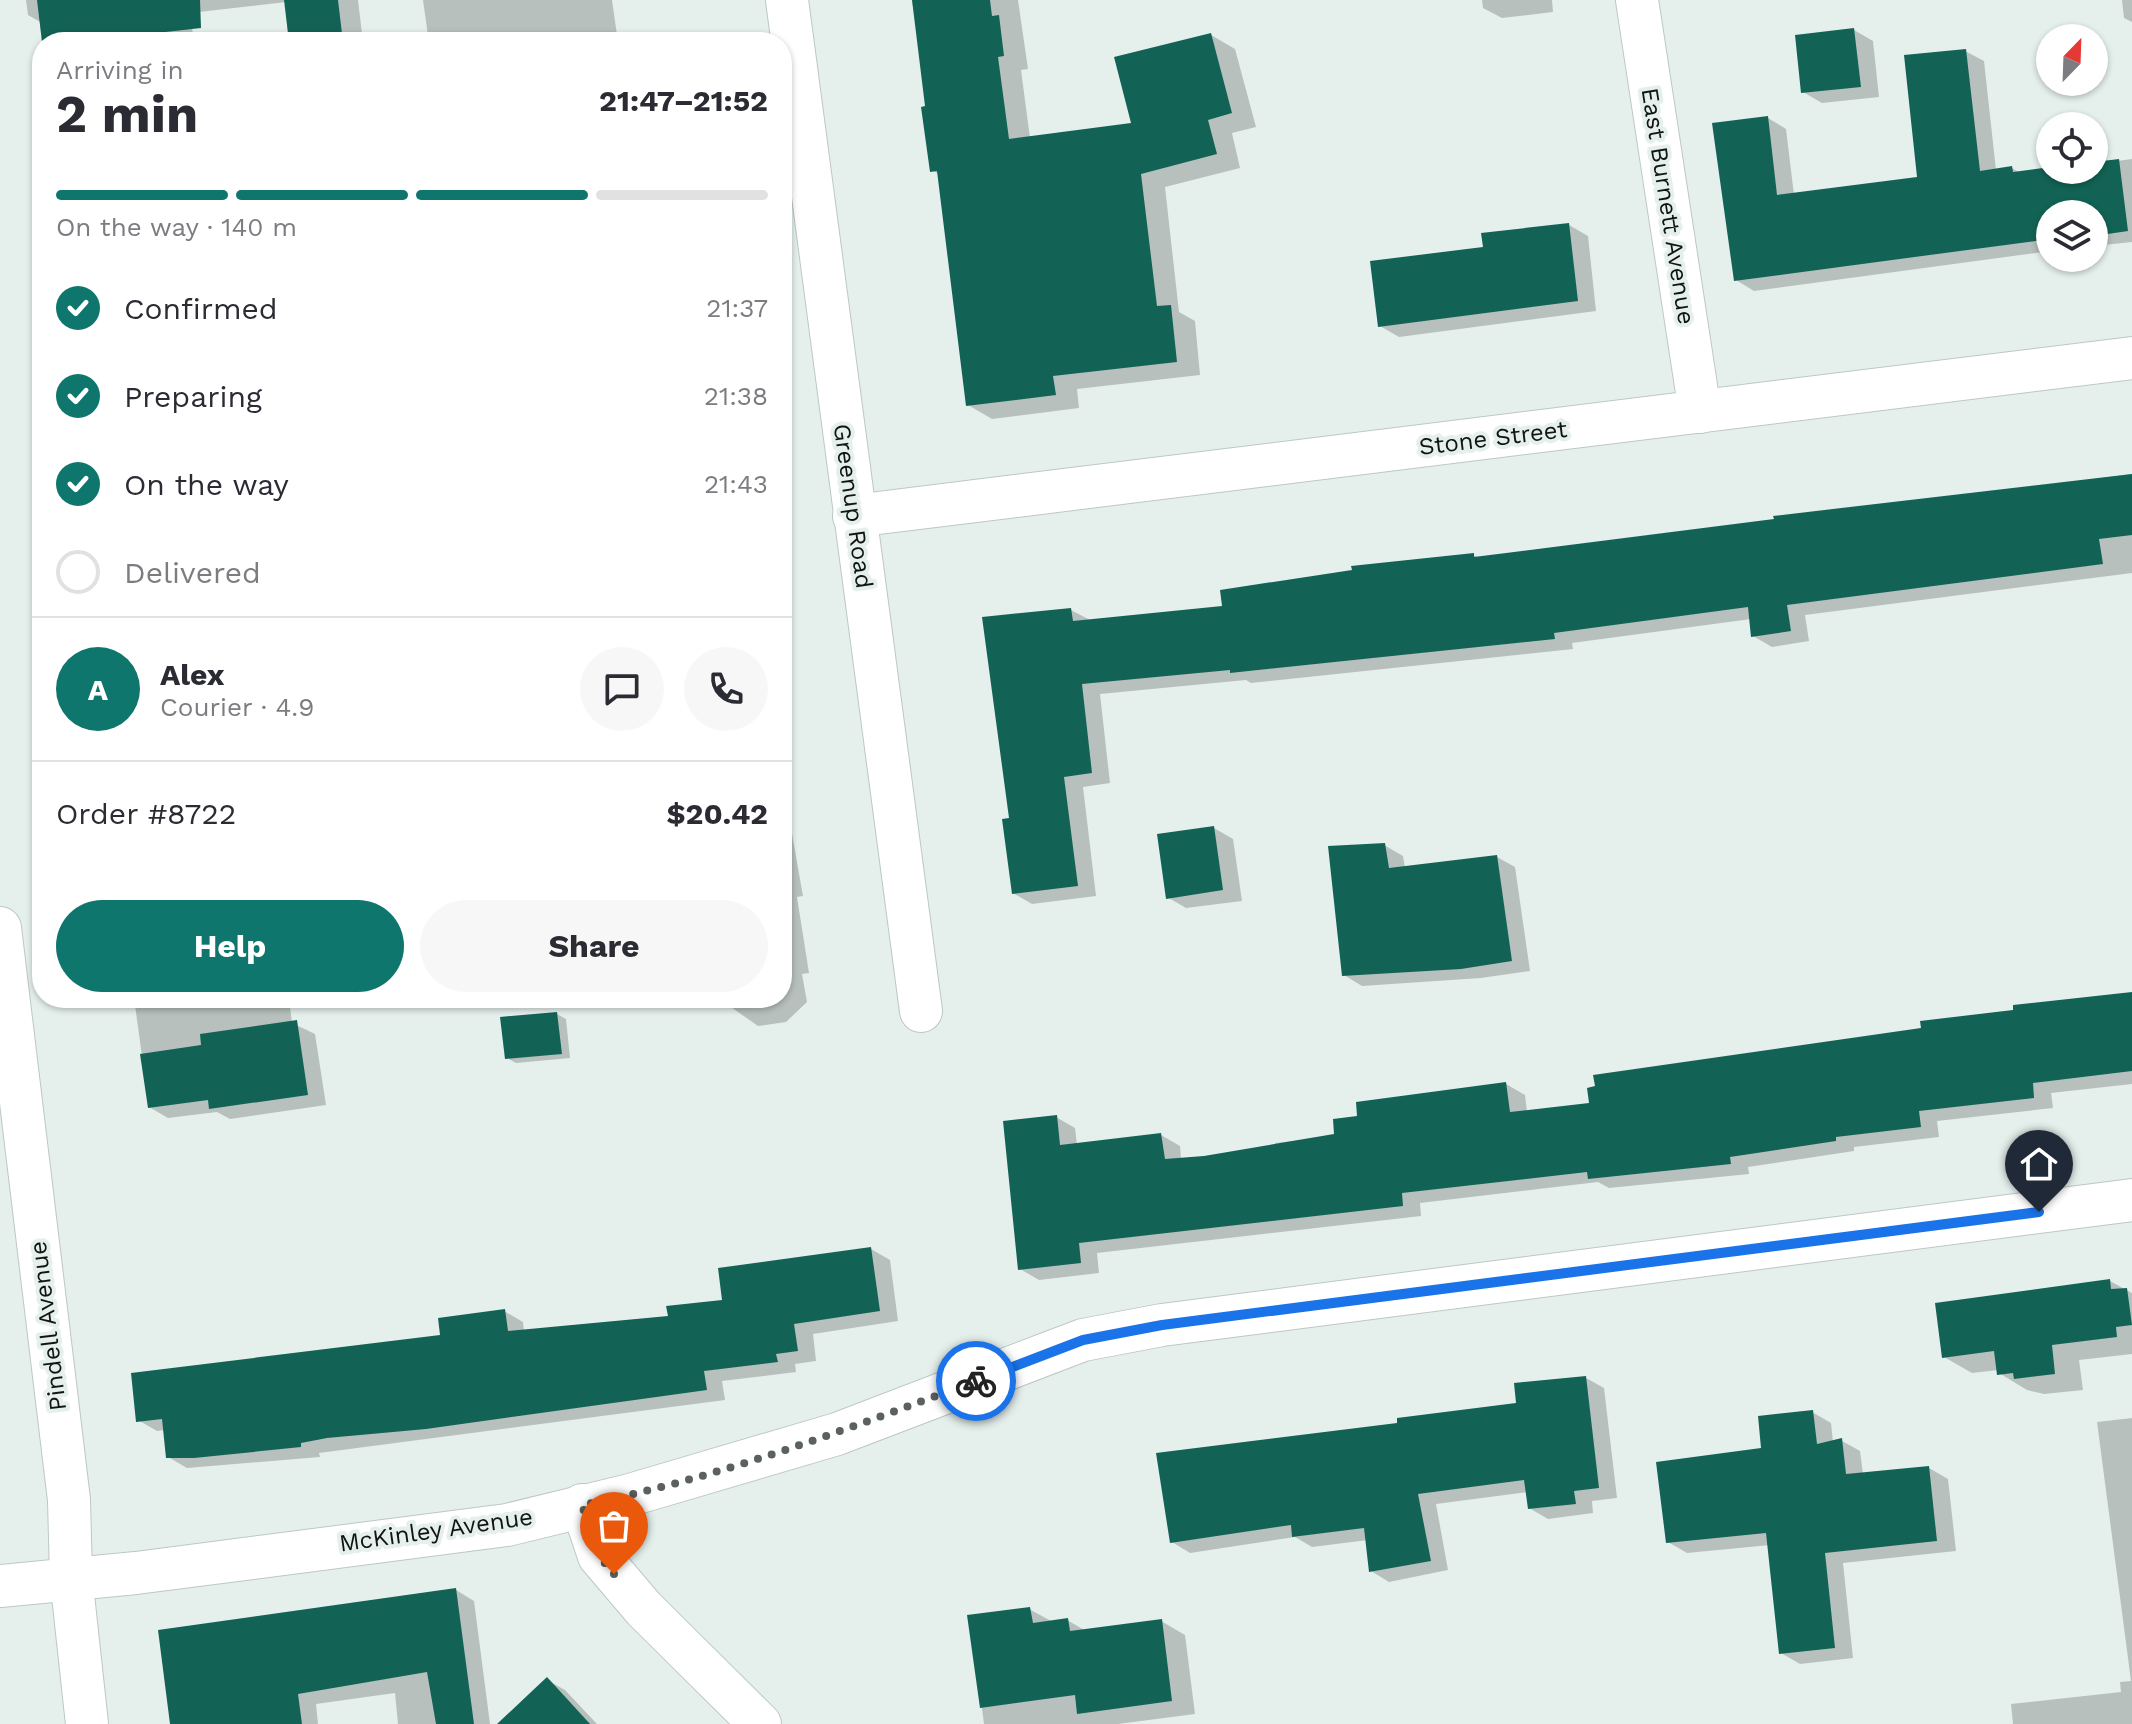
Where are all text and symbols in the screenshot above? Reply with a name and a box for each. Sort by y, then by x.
north arrow [2036,24,2108,96]
map controls [2036,24,2108,272]
text: Arriving in [56,55,184,85]
text: 21:47–21:52 [599,83,768,118]
text: 2 min [56,84,198,145]
street label: East Burnett Avenue [1635,86,1701,326]
button: locate [2036,112,2108,184]
button: layers [2036,200,2108,272]
text: On the way · 140 m [56,212,297,242]
icon: check [56,286,100,330]
text: Confirmed [124,291,278,326]
text: 21:37 [706,293,768,323]
icon: check [56,374,100,418]
text: Preparing [124,379,262,414]
text: 21:38 [704,381,768,411]
street label: Stone Street [1417,415,1569,461]
street label: Greenup Road [828,422,878,590]
icon: check [56,462,100,506]
text: On the way [124,467,289,502]
text: 21:43 [704,469,768,499]
text: Delivered [124,555,261,590]
button: chat [580,647,664,731]
button: phone [684,647,768,731]
text: Alex [160,657,224,692]
text: A [88,672,108,707]
text: Courier · 4.9 [160,692,314,722]
text: Order #8722 [56,796,236,831]
text: $20.42 [666,796,768,831]
button: Help [56,900,404,992]
button: Share [420,900,768,992]
pin [2005,1130,2073,1212]
icon: home [2017,1142,2061,1186]
street label: Pindell Avenue [24,1240,72,1412]
courier [936,1341,1016,1421]
icon: bike [954,1359,998,1403]
pin [580,1492,648,1574]
street label: McKinley Avenue [337,1503,535,1557]
icon: bag [592,1504,636,1548]

